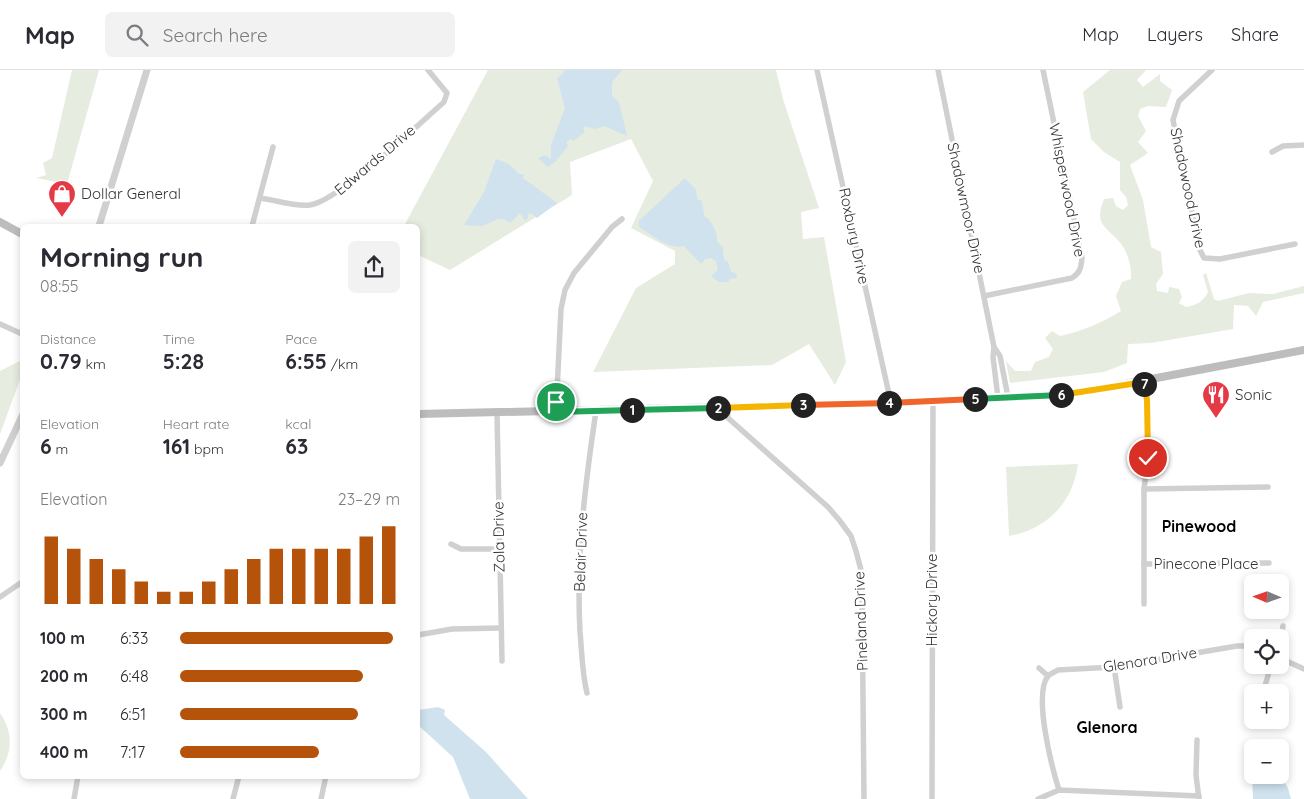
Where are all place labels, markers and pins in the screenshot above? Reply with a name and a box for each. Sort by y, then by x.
shop icon: Dollar General [47,179,77,218]
place label: Dollar General [81,184,181,203]
pin: 7 [1132,372,1156,396]
restaurant icon: Sonic [1201,380,1231,419]
pin [535,381,577,423]
pin: 6 [1048,382,1074,408]
place label: Sonic [1235,385,1272,404]
pin: 5 [962,386,988,412]
pin: 4 [876,390,902,416]
pin: 3 [790,392,816,418]
pin: 2 [706,396,730,420]
pin: 1 [620,398,644,422]
pin [1127,437,1169,479]

